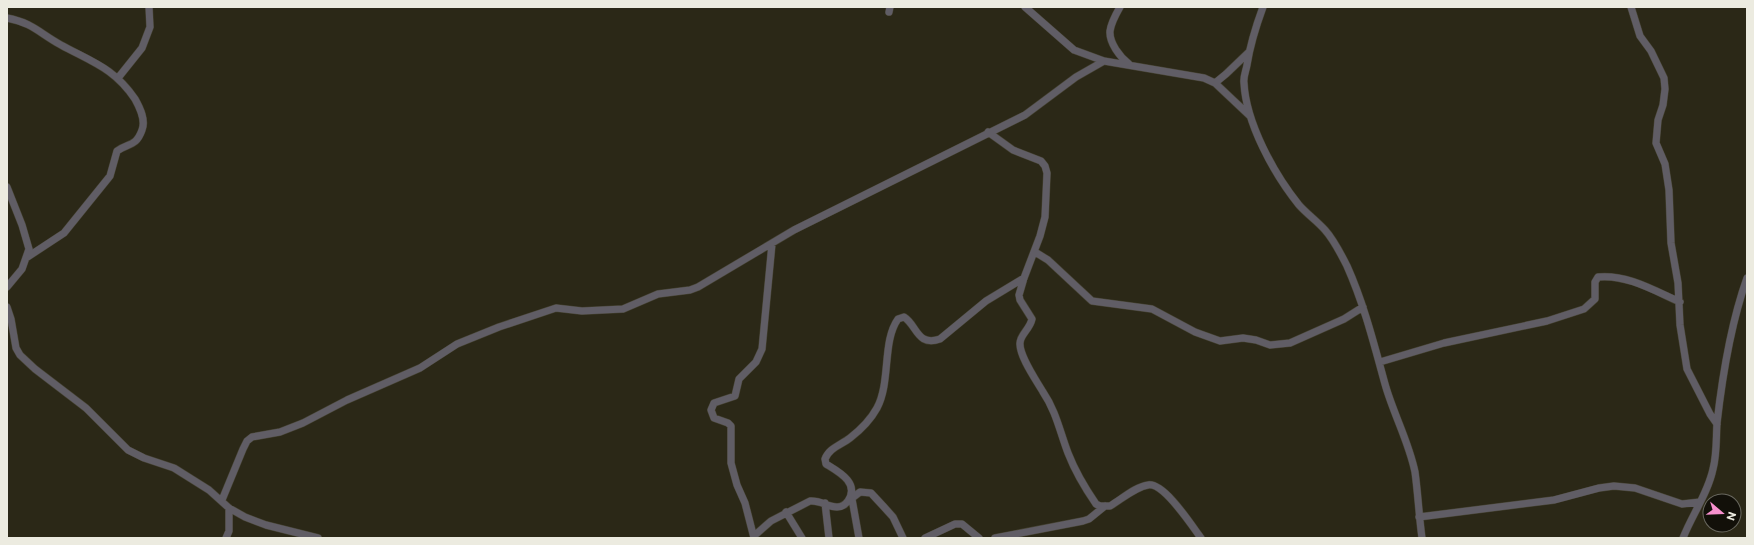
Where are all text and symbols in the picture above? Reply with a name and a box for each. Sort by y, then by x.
north arrow [1702,493,1742,533]
text: N [1724,510,1739,522]

